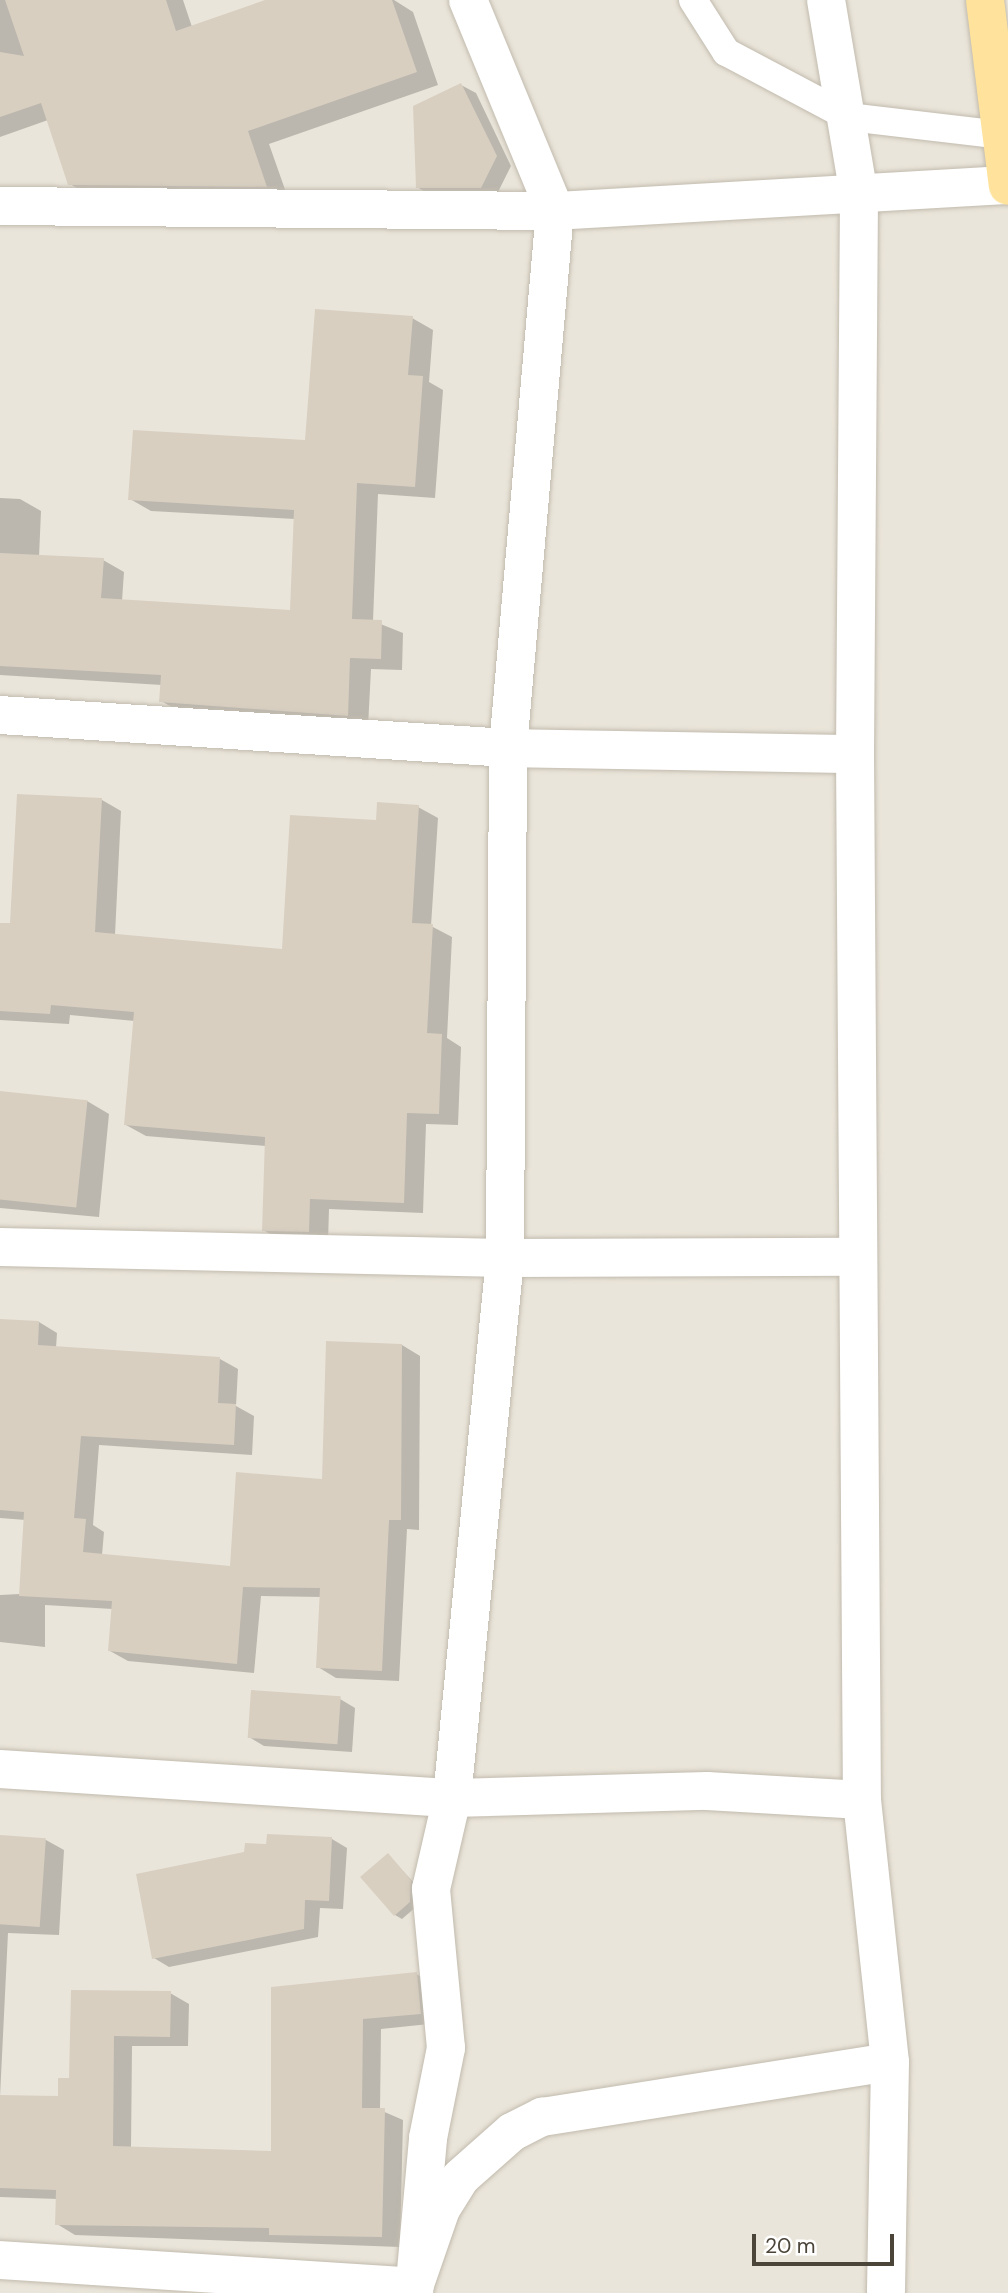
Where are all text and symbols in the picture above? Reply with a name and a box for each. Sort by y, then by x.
scale bar [756,2220,898,2264]
text: 20 m [765,2232,816,2260]

